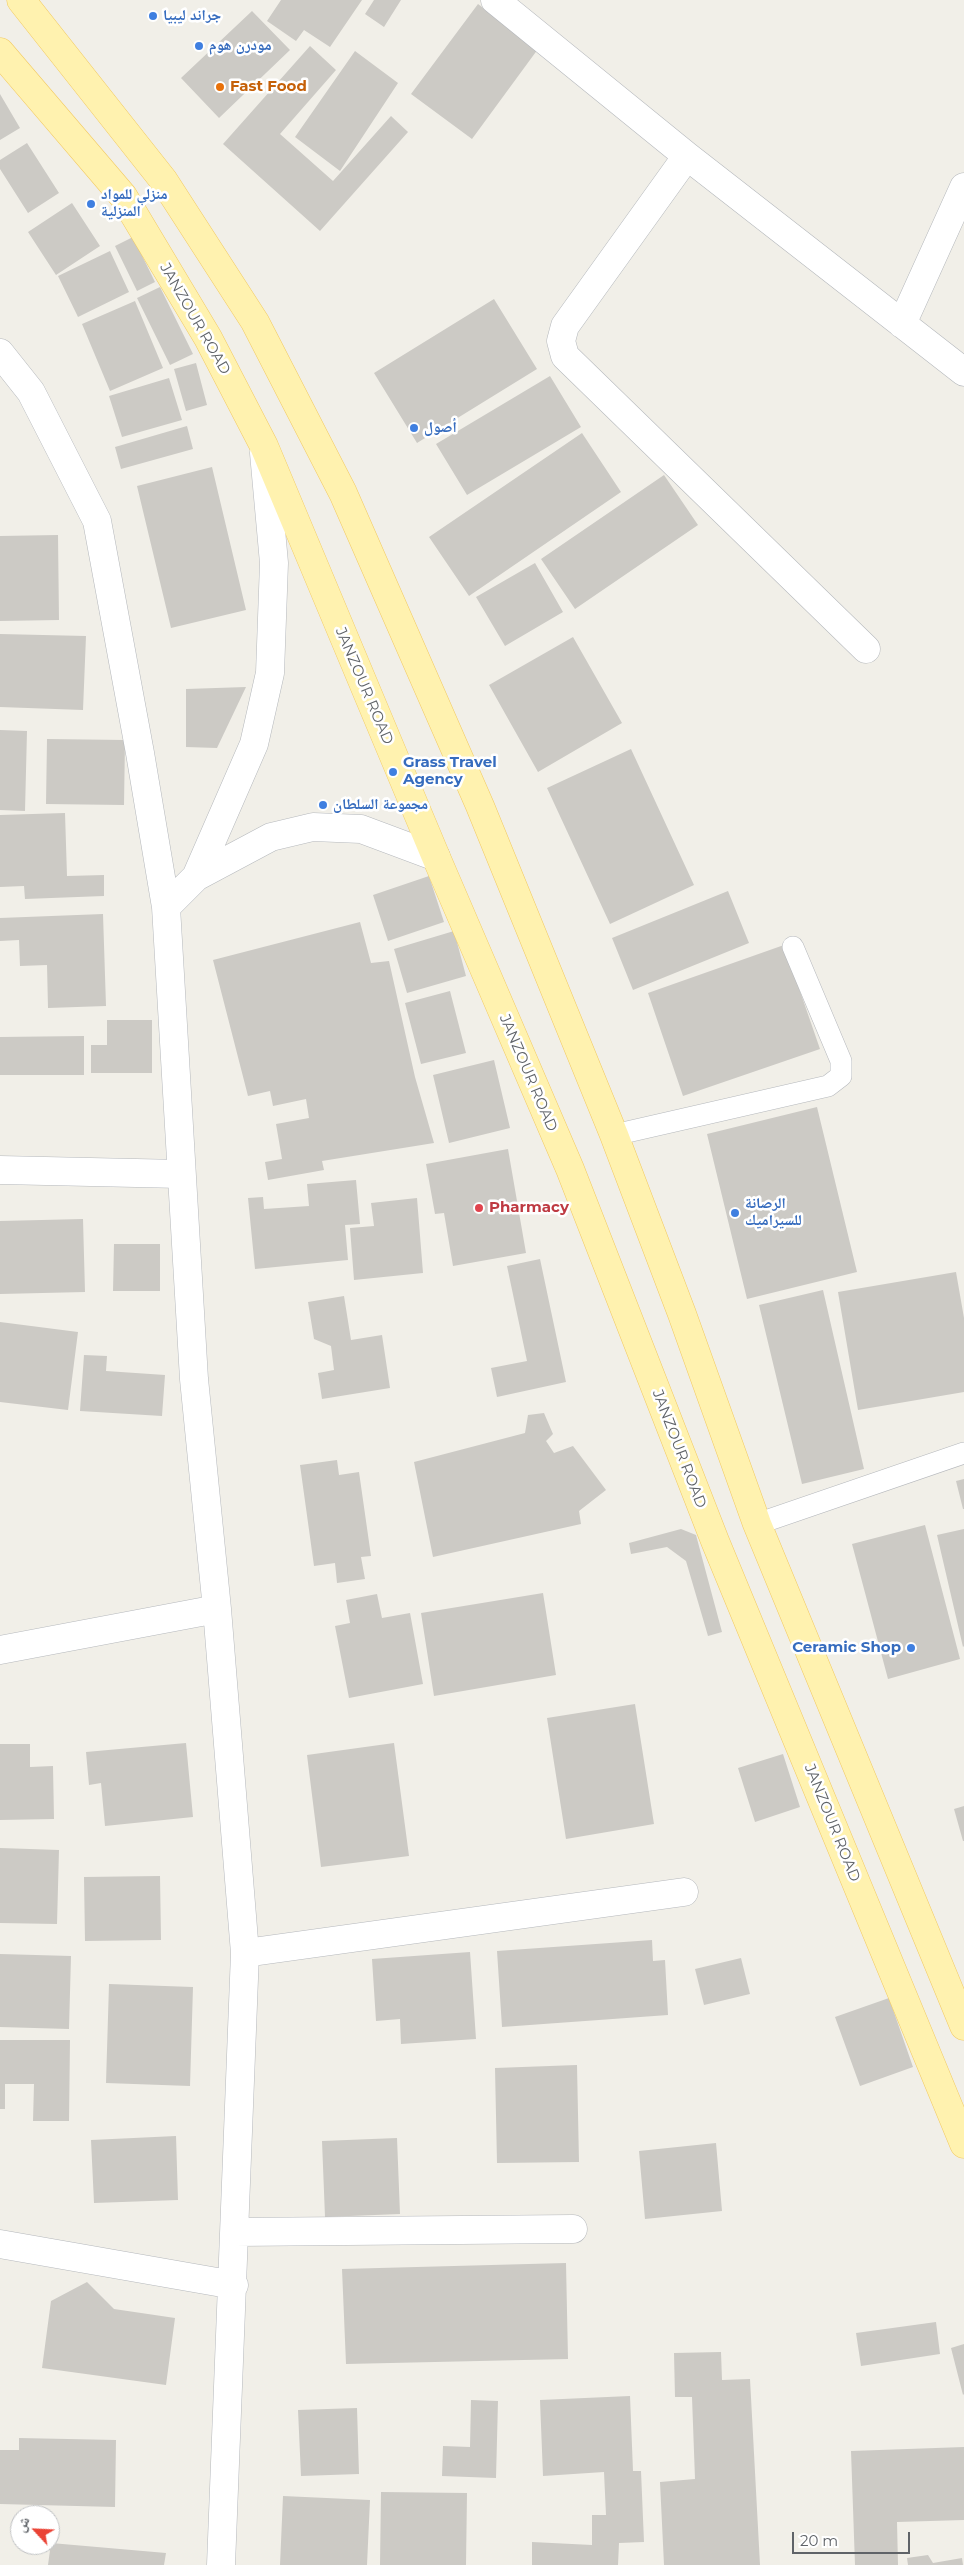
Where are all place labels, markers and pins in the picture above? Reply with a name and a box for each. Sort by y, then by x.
place label: جراند ليبيا [163,7,221,25]
marker: جراند ليبيا [147,10,159,22]
place label: مودرن هوم [209,37,271,55]
marker: مودرن هوم [193,40,205,52]
place label: Fast Food [230,78,307,96]
marker: Fast Food [214,81,226,93]
place label: منزلي للمواد المنزلية [101,186,167,221]
marker: منزلي للمواد المنزلية [85,198,97,210]
place label: أصول [424,419,457,437]
marker: أصول [408,422,420,434]
place label: Grass Travel Agency [403,754,497,789]
marker: Grass Travel Agency [387,766,399,778]
place label: مجموعة السلطان [333,796,428,814]
marker: مجموعة السلطان [317,799,329,811]
place label: الرصانة للسيراميك [745,1195,802,1230]
place label: Pharmacy [489,1199,569,1217]
marker: Pharmacy [473,1202,485,1214]
marker: الرصانة للسيراميك [729,1207,741,1219]
place label: Ceramic Shop [792,1639,901,1657]
marker: Ceramic Shop [905,1642,917,1654]

